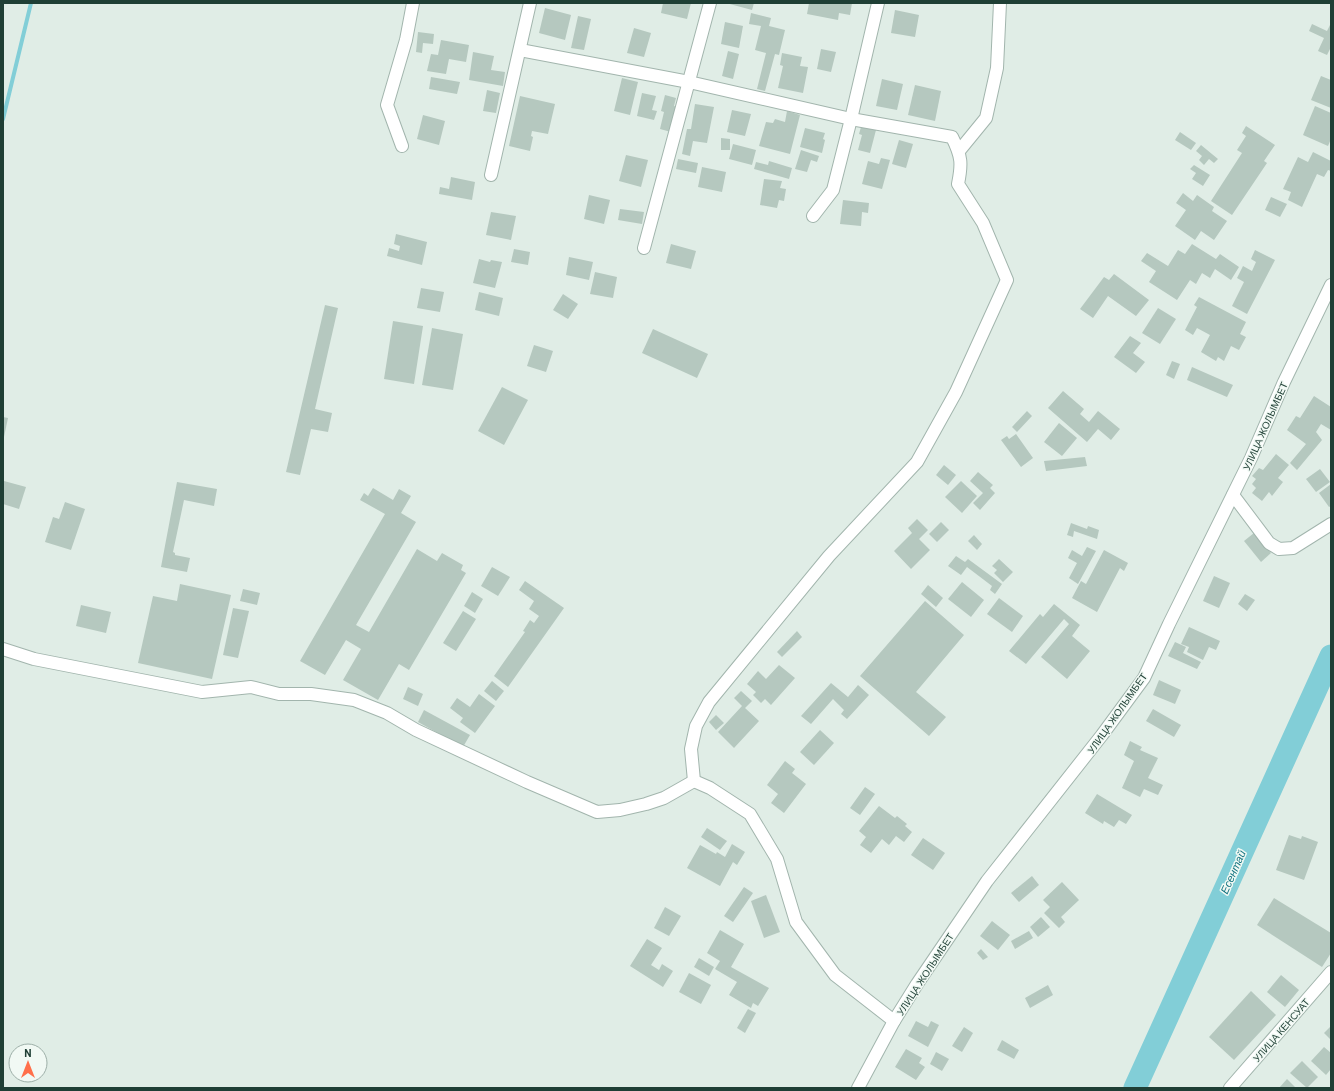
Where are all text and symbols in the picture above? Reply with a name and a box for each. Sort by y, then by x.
street label: УЛИЦА ЖОЛЫМБЕТ [1240,380,1290,472]
street label: УЛИЦА ЖОЛЫМБЕТ [1085,670,1149,756]
water label: Есентай [1217,848,1248,896]
street label: УЛИЦА ЖОЛЫМБЕТ [894,931,956,1017]
street label: УЛИЦА КЕНСУАТ [1250,996,1312,1064]
north arrow [8,1043,48,1083]
text: N [24,1046,32,1059]

